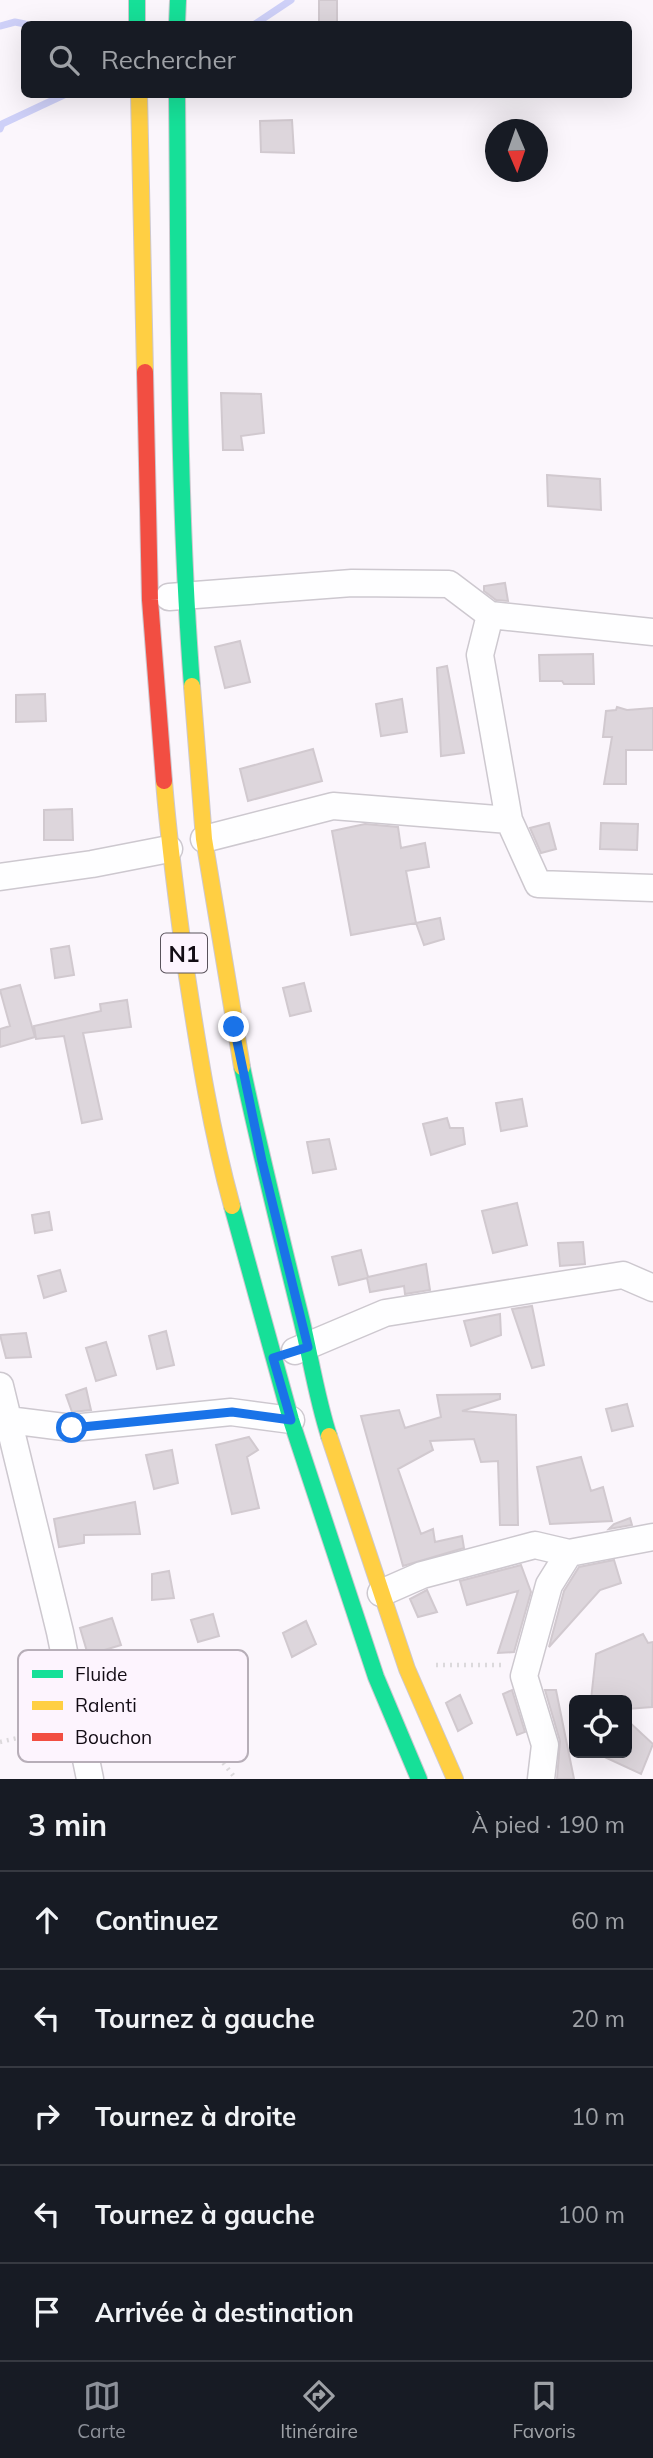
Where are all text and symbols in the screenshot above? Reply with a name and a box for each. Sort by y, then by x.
search box [21,21,632,98]
icon: search [45,41,83,79]
text: Rechercher [101,43,236,76]
north arrow [485,119,548,182]
road number: N1 [161,934,207,972]
route end [218,1011,249,1042]
route start [56,1412,87,1443]
legend [18,1650,248,1762]
text: Fluide [75,1662,127,1686]
text: Ralenti [75,1693,137,1717]
map controls [569,1695,632,1758]
button: locate [569,1695,632,1758]
text: Bouchon [75,1725,152,1749]
text: 3 min [28,1806,107,1844]
text: À pied · 190 m [472,1810,625,1839]
icon: ahead [28,1901,66,1939]
text: Continuez [95,1904,219,1937]
text: 60 m [571,1906,625,1935]
icon: left [28,1999,66,2037]
text: Tournez à gauche [95,2002,315,2035]
text: 20 m [571,2004,625,2033]
icon: right [28,2097,66,2135]
text: Tournez à droite [95,2100,296,2133]
text: 10 m [571,2102,625,2131]
icon: left [28,2195,66,2233]
text: Tournez à gauche [95,2198,315,2231]
text: 100 m [557,2200,625,2229]
icon: arrive [28,2293,66,2331]
text: Arrivée à destination [95,2296,354,2329]
tab: Carte [77,2377,126,2443]
tab: Itinéraire [280,2377,358,2443]
tab: Favoris [512,2377,576,2443]

